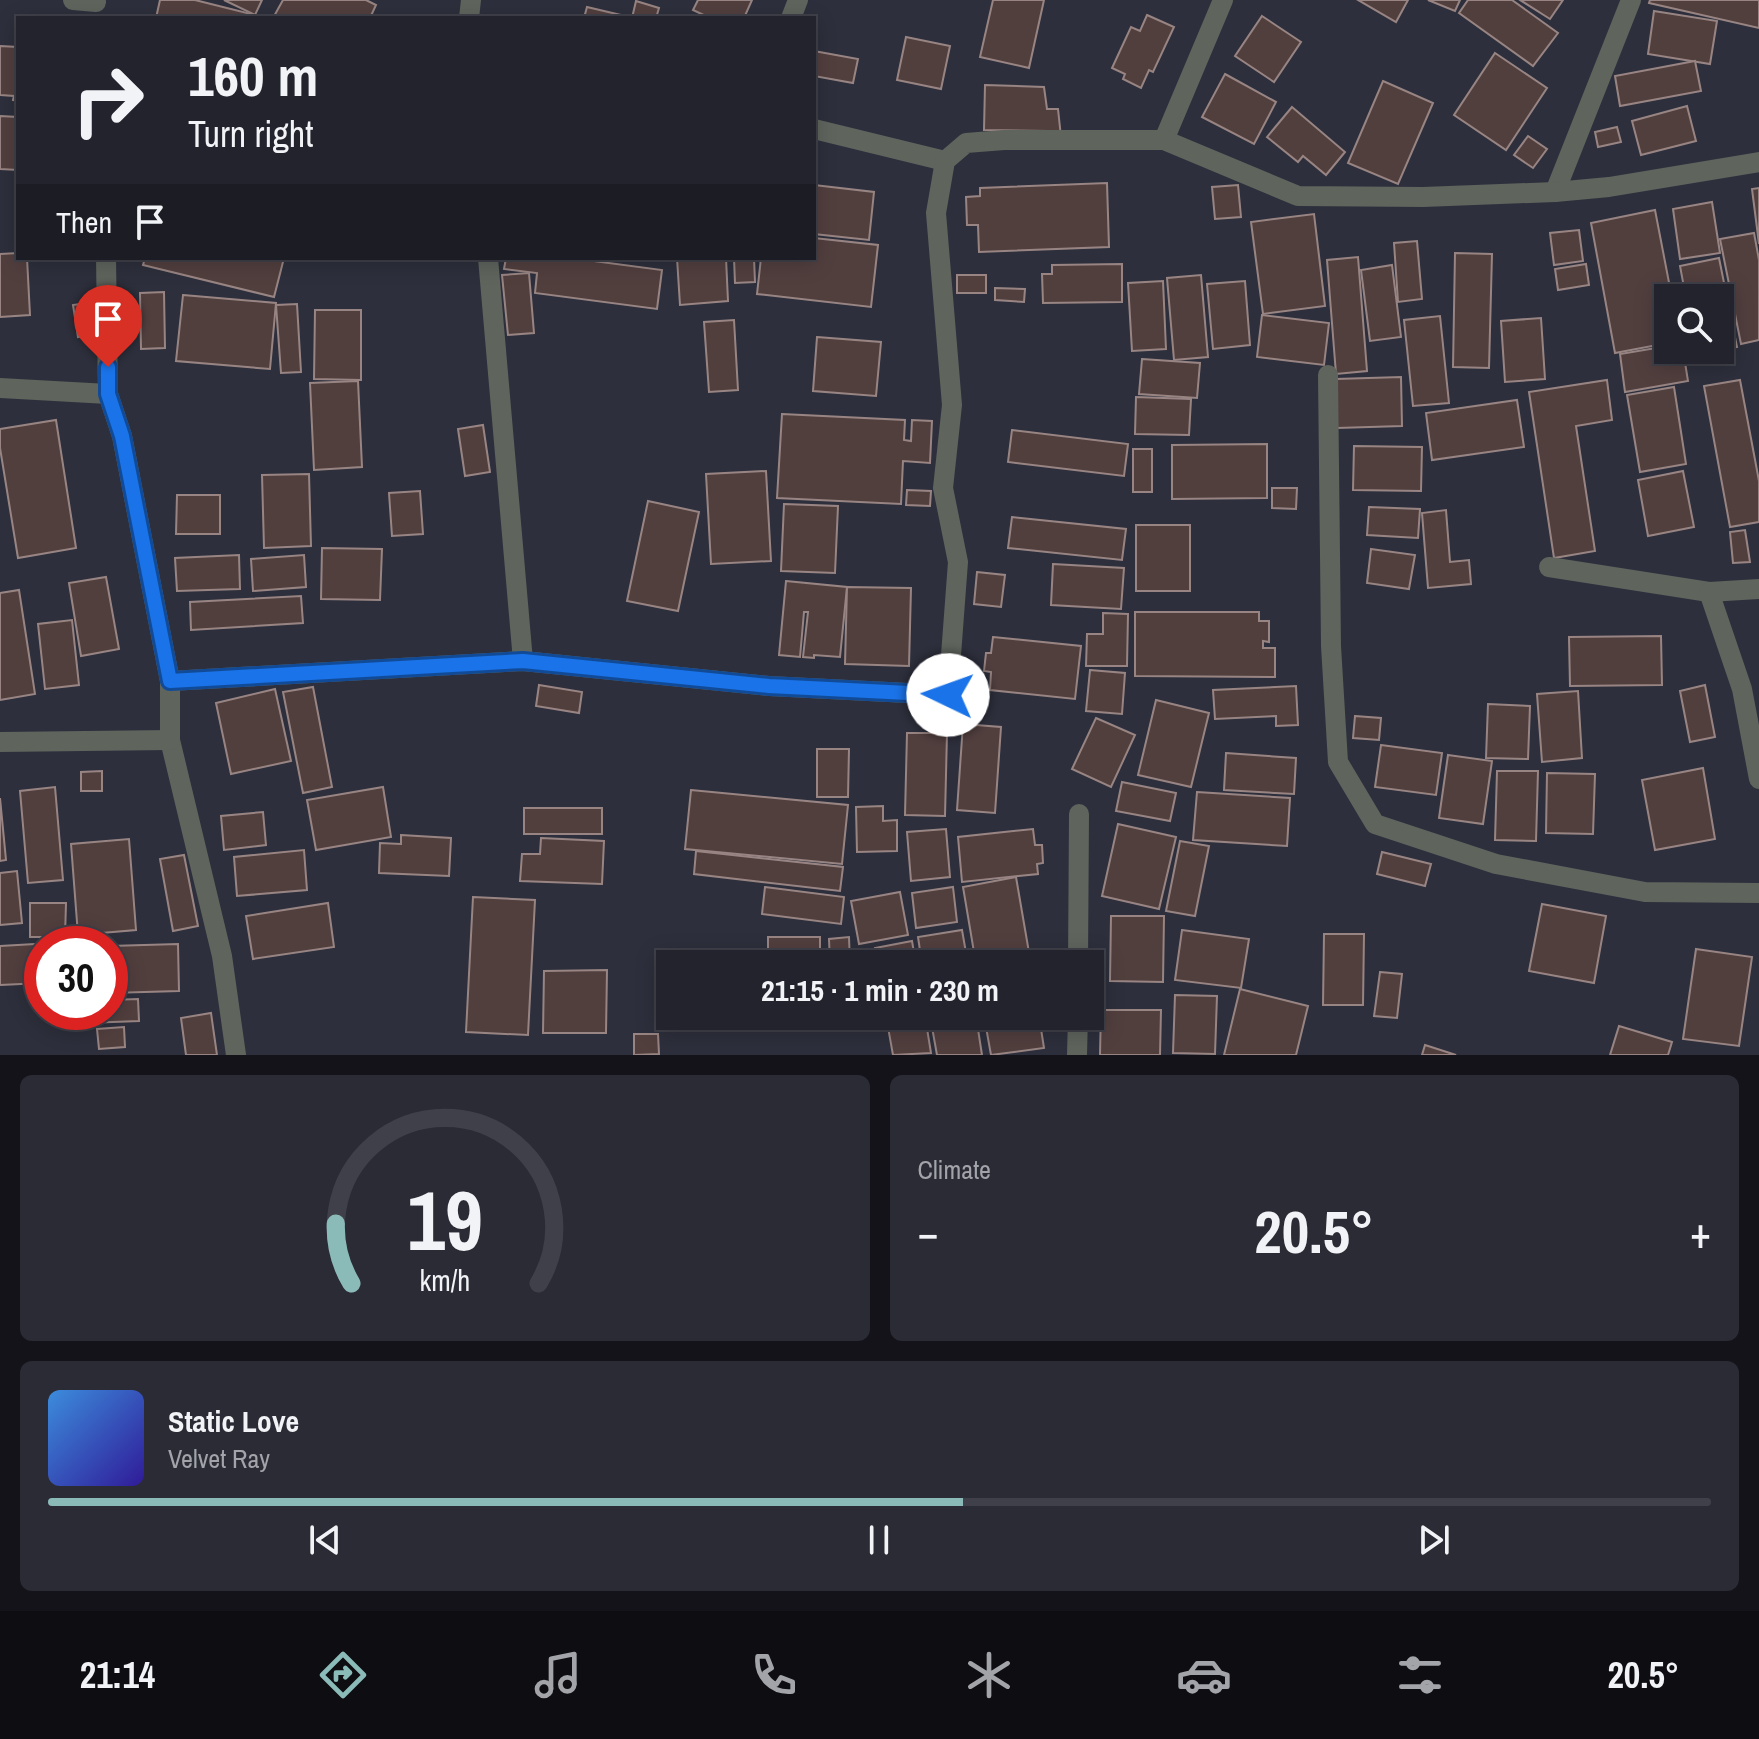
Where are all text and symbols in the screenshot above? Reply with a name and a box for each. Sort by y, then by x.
text: 160 m [188,38,318,113]
icon: right [56,48,160,152]
text: Turn right [188,110,313,158]
icon: arrive [128,200,172,244]
text: Then [56,202,112,242]
map controls [1654,284,1734,364]
button: search [1654,284,1734,364]
pin [74,285,142,367]
icon: arrive [86,297,130,341]
position arrow [906,653,990,737]
speed limit sign: 30 [24,926,128,1030]
text: 21:15 · 1 min · 230 m [761,970,999,1010]
text: Climate [918,1152,991,1187]
text: 19 [407,1164,483,1276]
text: 20.5° [1254,1191,1374,1272]
text: − [918,1202,939,1262]
text: + [1690,1202,1711,1262]
text: km/h [419,1261,470,1300]
text: Static Love [168,1401,299,1441]
text: Velvet Ray [168,1441,270,1476]
icon: previous [303,1518,347,1562]
icon: pause [857,1518,901,1562]
icon: next [1412,1518,1456,1562]
icon: directions [315,1647,371,1703]
icon: music [530,1647,586,1703]
icon: phone [746,1647,802,1703]
icon: climate [961,1647,1017,1703]
icon: car [1176,1647,1232,1703]
icon: filters [1392,1647,1448,1703]
text: 21:14 [80,1651,155,1699]
text: 20.5° [1607,1651,1679,1699]

